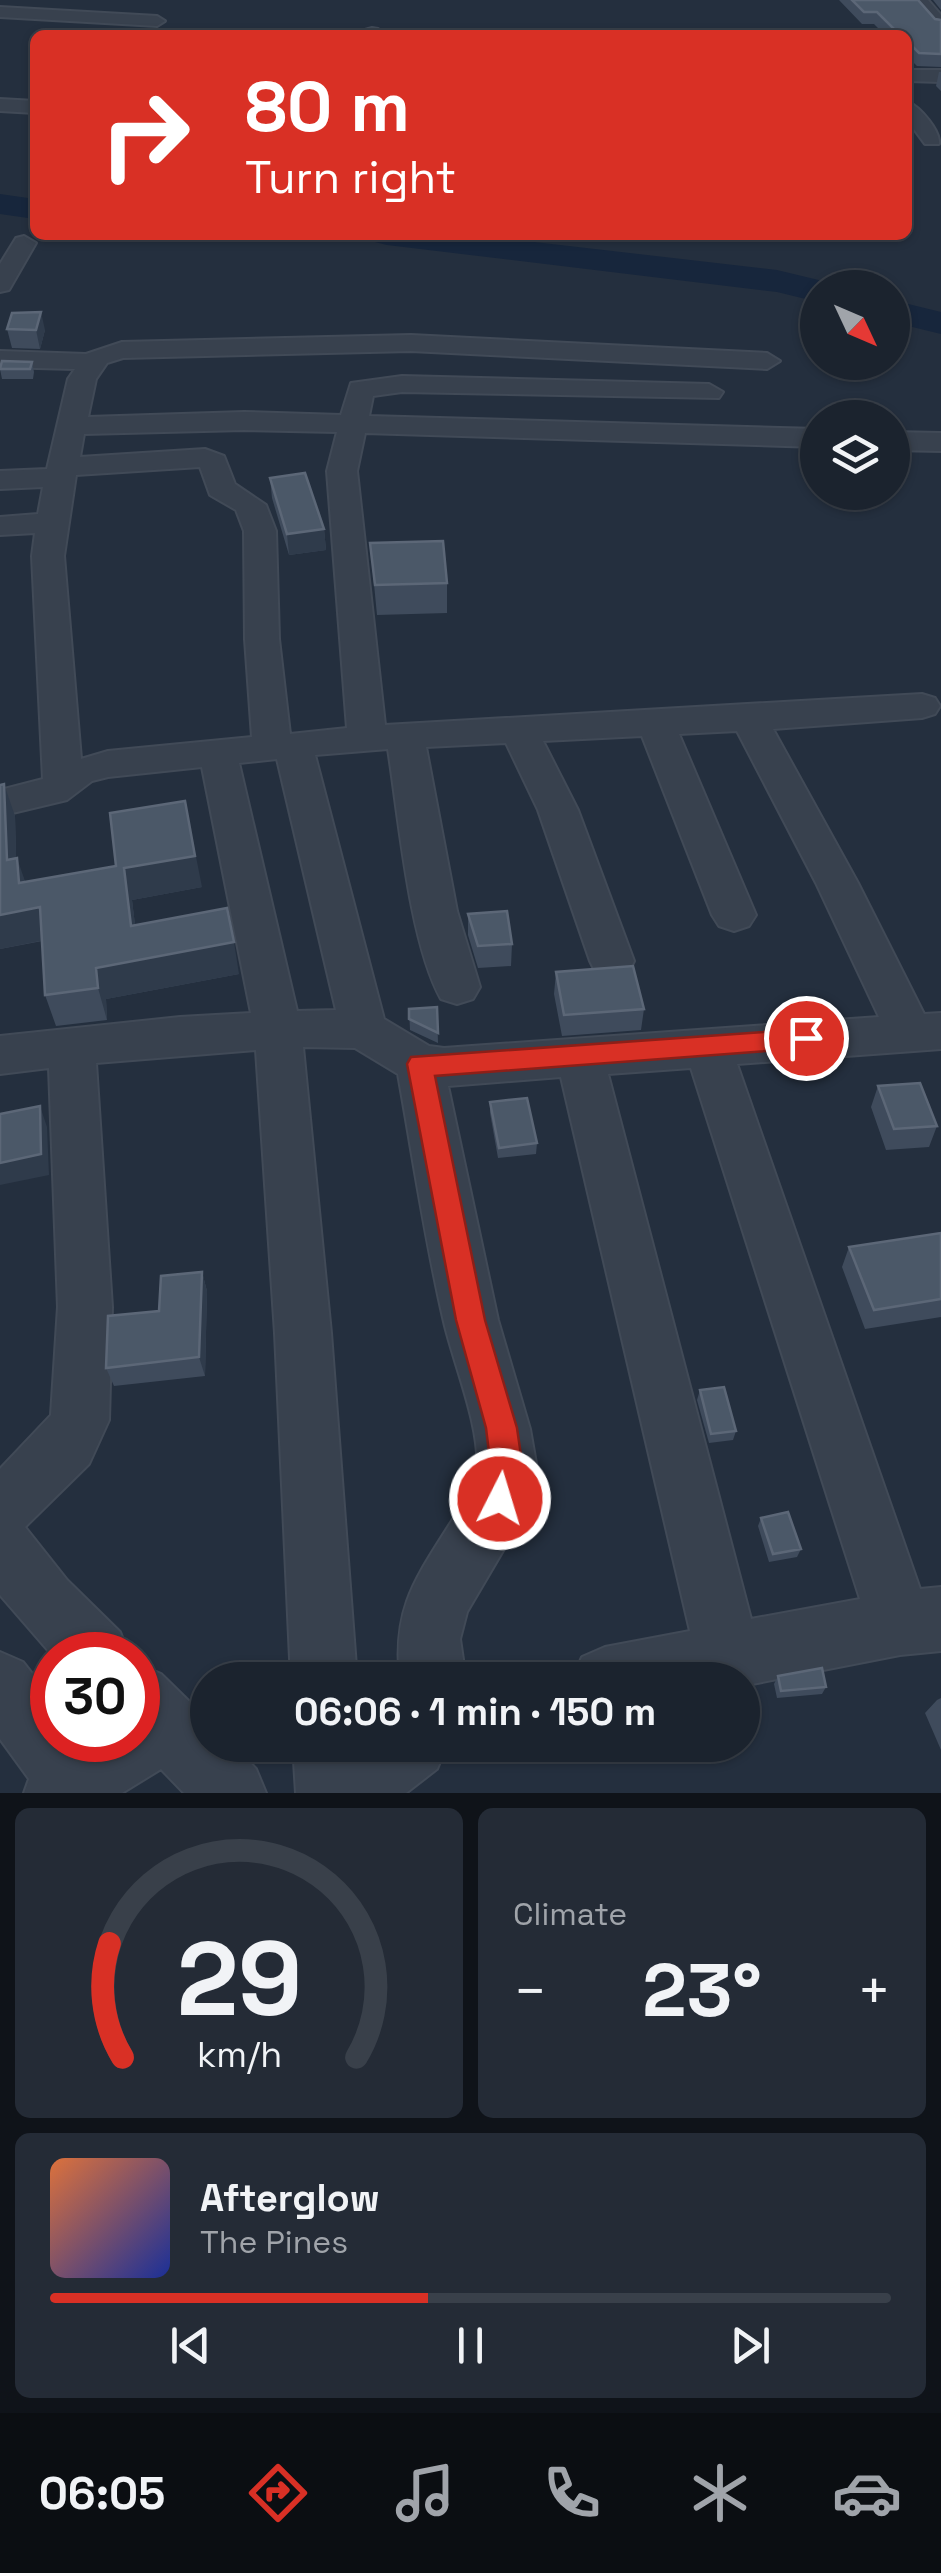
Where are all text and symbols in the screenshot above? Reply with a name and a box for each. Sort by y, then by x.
text: 80 m [245,62,410,151]
icon: right [80,70,210,200]
text: Turn right [245,149,456,206]
north arrow [800,270,910,380]
map controls [800,270,910,510]
button: layers [800,400,910,510]
pin [764,996,849,1081]
icon: arrive [779,1011,834,1066]
position arrow [448,1447,552,1551]
speed limit sign: 30 [30,1632,160,1762]
text: 06:06 · 1 min · 150 m [294,1688,656,1736]
text: Climate [513,1894,627,1934]
text: 29 [176,1913,302,2045]
text: 23° [642,1942,762,2038]
text: − [513,1956,547,2026]
text: + [857,1956,891,2026]
text: km/h [196,2032,282,2077]
text: Afterglow [200,2174,380,2222]
text: The Pines [200,2222,348,2262]
icon: previous [163,2318,218,2373]
icon: pause [443,2318,498,2373]
icon: next [723,2318,778,2373]
icon: directions [243,2458,313,2528]
icon: music [390,2458,460,2528]
icon: phone [537,2458,607,2528]
icon: climate [685,2458,755,2528]
icon: car [832,2458,902,2528]
text: 06:05 [39,2465,165,2522]

